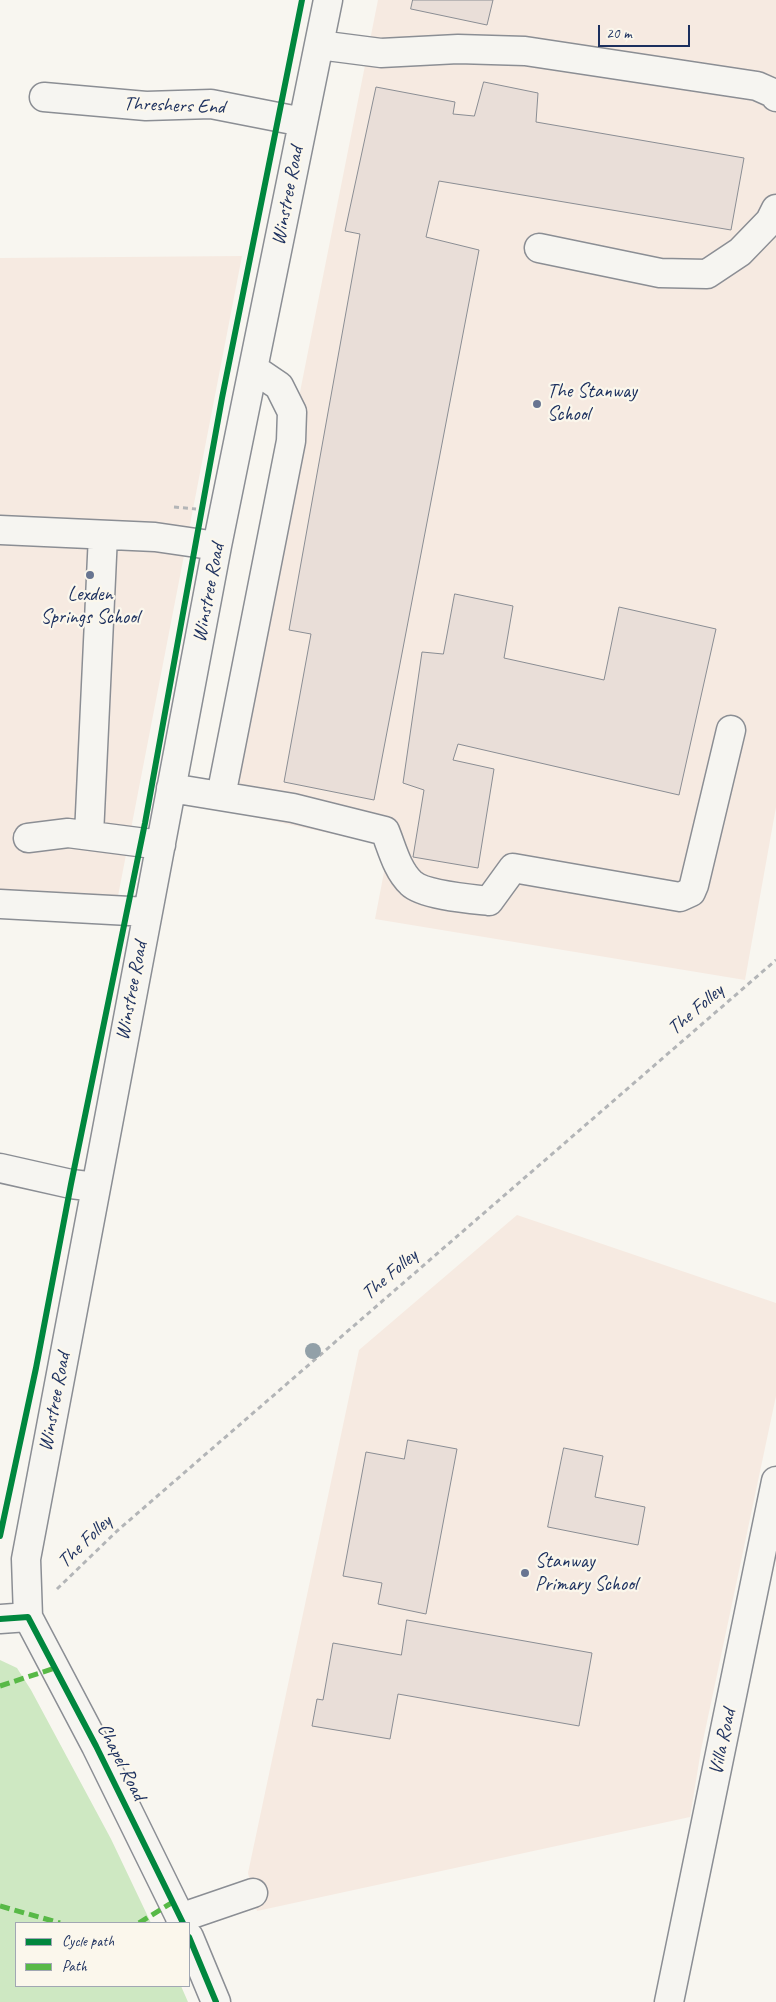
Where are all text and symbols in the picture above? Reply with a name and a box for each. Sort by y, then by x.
scale bar [601,15,694,47]
text: 20 m [606,24,632,43]
street label: Threshers End [123,92,225,120]
street label: Winstree Road [267,145,309,247]
place label: The Stanway School [547,380,637,427]
marker: The Stanway School [531,398,543,410]
street label: Winstree Road [188,542,230,644]
marker: Lexden Springs School [84,569,96,581]
place label: Lexden Springs School [41,583,139,630]
street label: Winstree Road [111,940,153,1042]
street label: The Folley [663,979,729,1041]
street label: The Folley [357,1244,423,1306]
street label: Winstree Road [34,1351,76,1453]
street label: The Folley [53,1510,117,1574]
place label: Stanway Primary School [535,1550,637,1597]
marker: Stanway Primary School [519,1567,531,1579]
street label: Villa Road [704,1707,742,1777]
street label: Chapel Road [91,1719,151,1805]
legend [15,1922,190,1987]
text: Cycle path [62,1932,114,1951]
text: Path [62,1957,87,1976]

